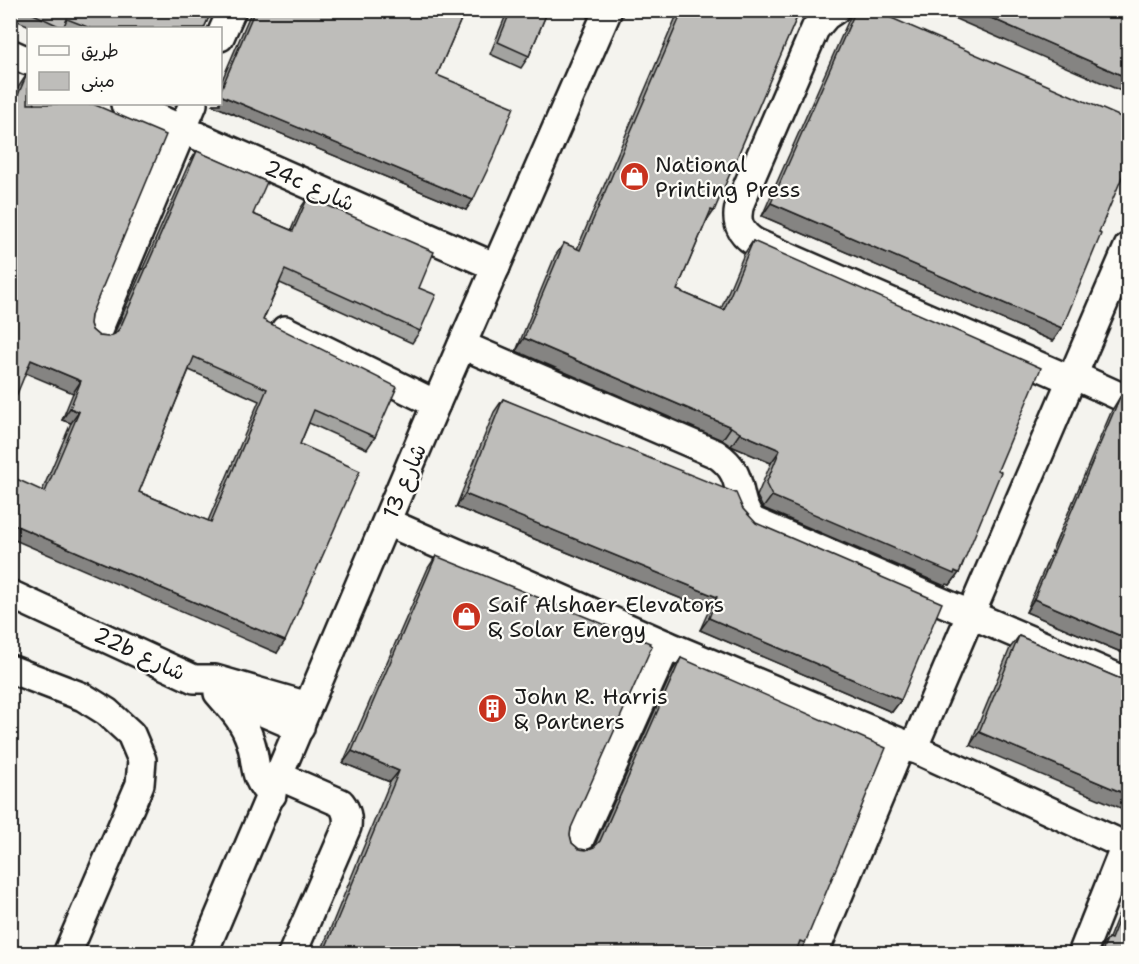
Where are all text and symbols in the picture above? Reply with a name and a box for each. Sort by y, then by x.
legend [27,27,222,105]
text: طريق [81,39,119,63]
text: مبنى [81,69,115,93]
place label: National Printing Press [655,150,801,204]
street label: 24c شارع [260,153,359,219]
shop icon: National Printing Press [618,161,650,193]
street label: شارع 13 [376,439,434,523]
place label: Saif Alshaer Elevators & Solar Energy [488,590,724,644]
shop icon: Saif Alshaer Elevators & Solar Energy [451,601,483,633]
street label: 22b شارع [89,620,190,688]
place label: John R. Harris & Partners [514,682,668,736]
building icon: John R. Harris & Partners [477,693,509,725]

